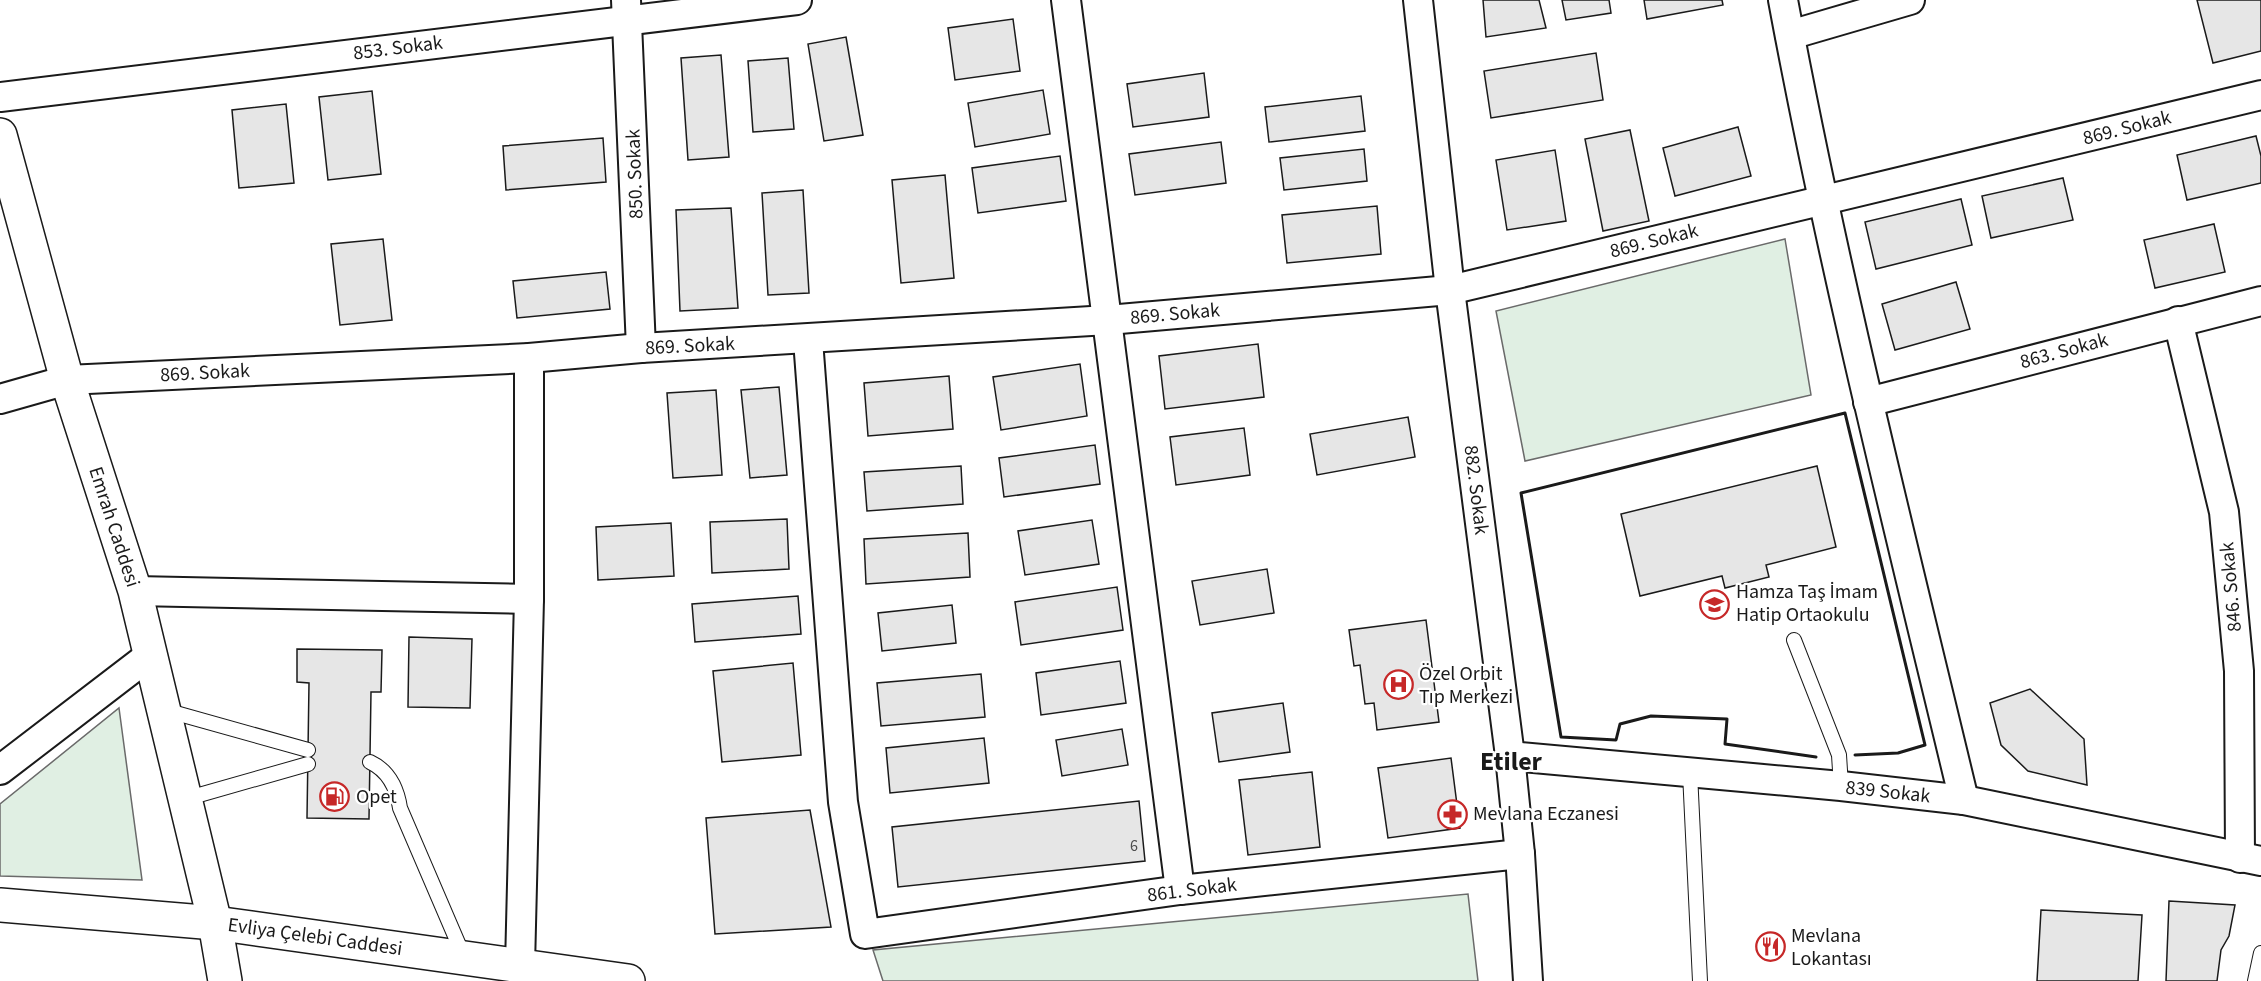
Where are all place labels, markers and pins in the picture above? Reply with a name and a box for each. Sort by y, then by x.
place label: Hamza Taş İmam Hatip Ortaokulu [1736,578,1878,629]
school or university icon: Hamza Taş İmam Hatip Ortaokulu [1699,588,1731,620]
place label: Özel Orbit Tıp Merkezi [1419,660,1513,711]
hospital icon: Özel Orbit Tıp Merkezi [1382,669,1414,701]
fuel station icon: Opet [319,781,351,813]
place label: Opet [356,783,397,811]
pharmacy icon: Mevlana Eczanesi [1436,798,1468,830]
place label: Mevlana Eczanesi [1473,800,1619,828]
place label: Mevlana Lokantası [1791,922,1872,973]
restaurant icon: Mevlana Lokantası [1754,931,1786,963]

